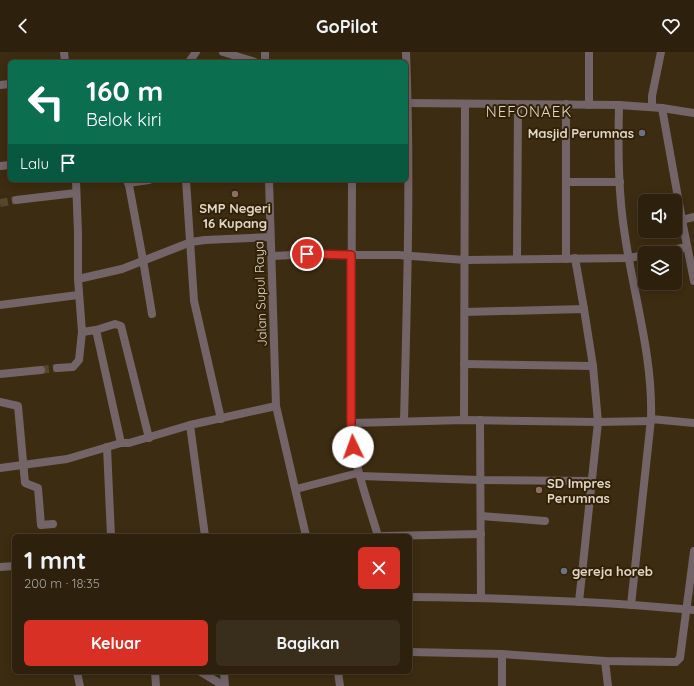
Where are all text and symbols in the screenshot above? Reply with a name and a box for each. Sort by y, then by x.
icon: back [12,15,34,37]
text: GoPilot [316,15,378,38]
icon: heart [660,15,682,37]
text: 160 m [86,73,163,108]
icon: left [20,76,72,128]
district label: NEFONAEK [486,102,572,121]
text: Belok kiri [86,108,162,131]
place label: Masjid Perumnas [528,125,634,141]
marker: Masjid Perumnas [637,128,647,138]
icon: arrive [57,152,79,174]
text: Lalu [20,154,49,173]
marker: SMP Negeri 16 Kupang [230,189,240,199]
map controls [638,194,682,290]
button: sound [638,194,682,238]
place label: SMP Negeri 16 Kupang [199,200,271,231]
pin [290,237,324,271]
street label: Jalan Supul Raya [250,241,270,347]
icon: arrive [296,243,318,265]
button: layers [638,246,682,290]
position arrow [332,426,374,468]
place label: SD Impres Perumnas [547,475,611,506]
marker: SD Impres Perumnas [534,485,544,495]
text: 1 mnt [24,545,86,575]
button: close [358,547,400,589]
place label: gereja horeb [572,563,653,579]
marker: gereja horeb [559,566,569,576]
text: 200 m · 18:35 [24,575,100,591]
button: Keluar [24,620,208,666]
button: Bagikan [216,620,400,666]

